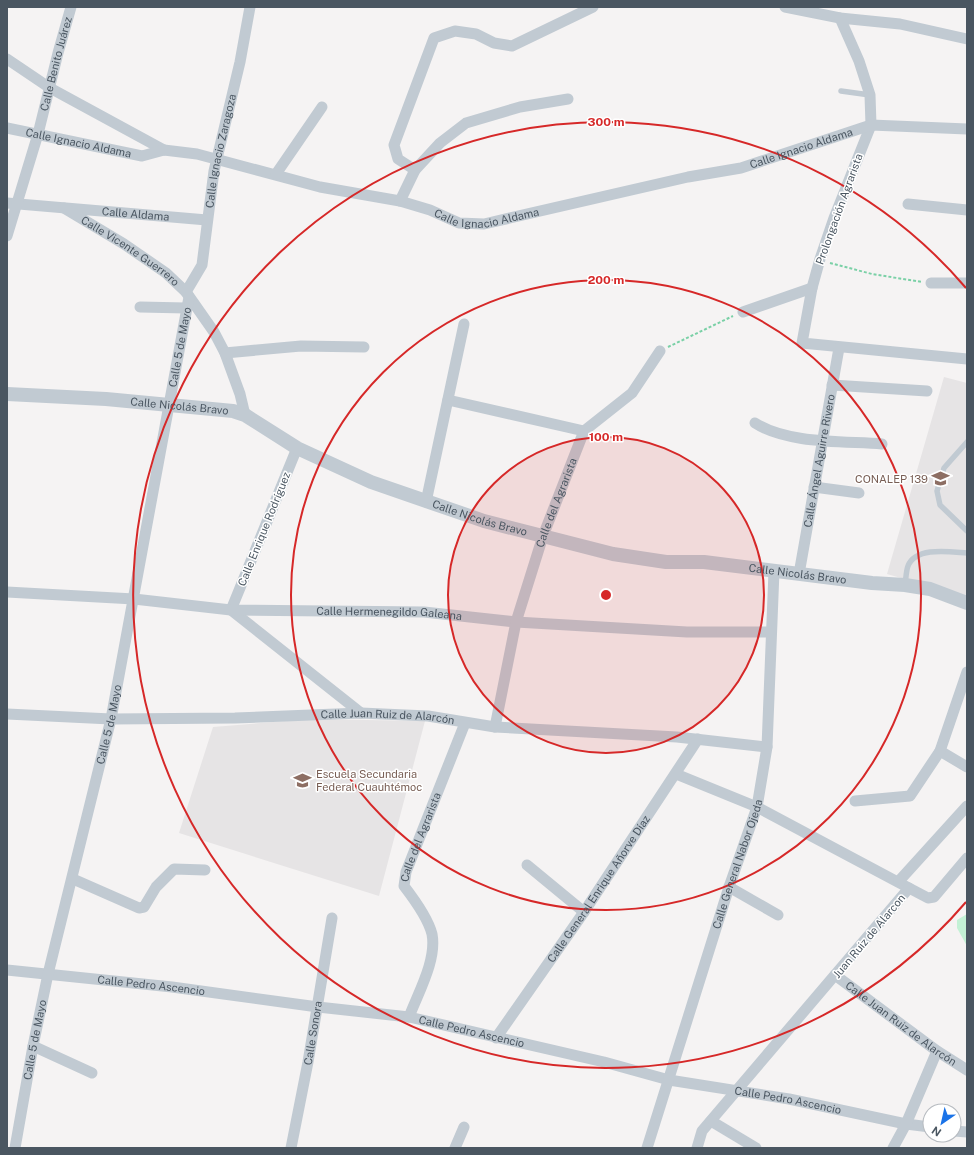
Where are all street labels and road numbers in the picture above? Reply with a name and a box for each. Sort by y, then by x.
street label: Calle Benito Juárez [38,15,74,112]
street label: Calle Ignacio Zaragoza [203,93,238,209]
street label: Calle Ignacio Aldama [25,126,132,160]
street label: Calle Ignacio Aldama [748,126,854,171]
street label: Prolongación Agrarista [813,152,865,266]
street label: Calle Aldama [101,205,170,223]
street label: Calle Ignacio Aldama [432,206,540,230]
street label: Calle Vicente Guerrero [79,214,182,288]
street label: Calle 5 de Mayo [166,306,193,388]
street label: Calle Ángel Aguirre Rivero [801,393,837,528]
street label: Calle Nicolás Bravo [130,395,229,417]
street label: Calle del Agrarista [534,456,579,549]
street label: Calle Enrique Rodríguez [236,470,292,588]
street label: Calle Nicolás Bravo [431,498,528,538]
street label: Calle Nicolás Bravo [748,562,847,586]
street label: Calle Hermenegildo Galeana [316,605,463,622]
street label: Calle 5 de Mayo [94,684,123,766]
street label: Calle Juan Ruiz de Alarcón [320,707,455,726]
street label: Calle del Agrarista [399,791,443,882]
street label: Calle General Nabor Ojeda [710,799,764,930]
street label: Calle General Enrique Añorve Díaz [545,813,652,965]
street label: Juan Ruiz de Alarcon [831,892,907,980]
street label: Calle Pedro Ascencio [97,973,206,997]
street label: Calle Juan Ruiz de Alarcón [843,979,959,1068]
street label: Calle 5 de Mayo [21,999,48,1081]
street label: Calle Sonora [302,1000,324,1066]
street label: Calle Pedro Ascencio [417,1013,526,1049]
street label: Calle Pedro Ascencio [734,1084,842,1116]

